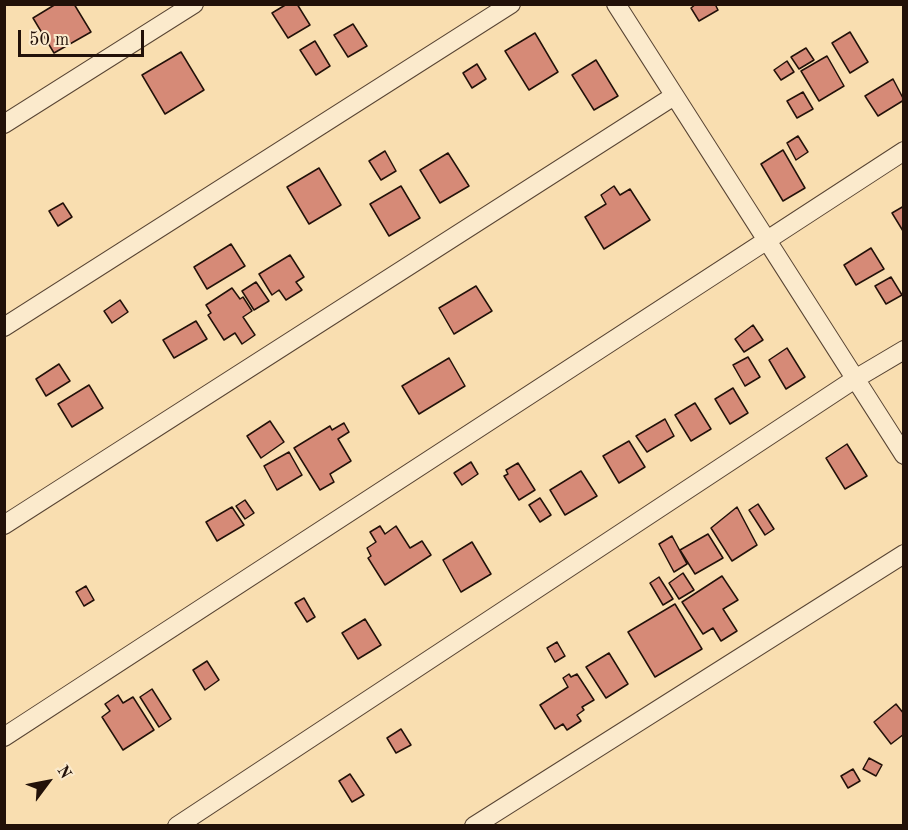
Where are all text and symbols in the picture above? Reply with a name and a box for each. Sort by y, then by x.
scale bar [21,18,147,56]
text: 50 m [29,31,69,49]
north arrow [18,752,78,812]
text: N [53,763,73,782]

